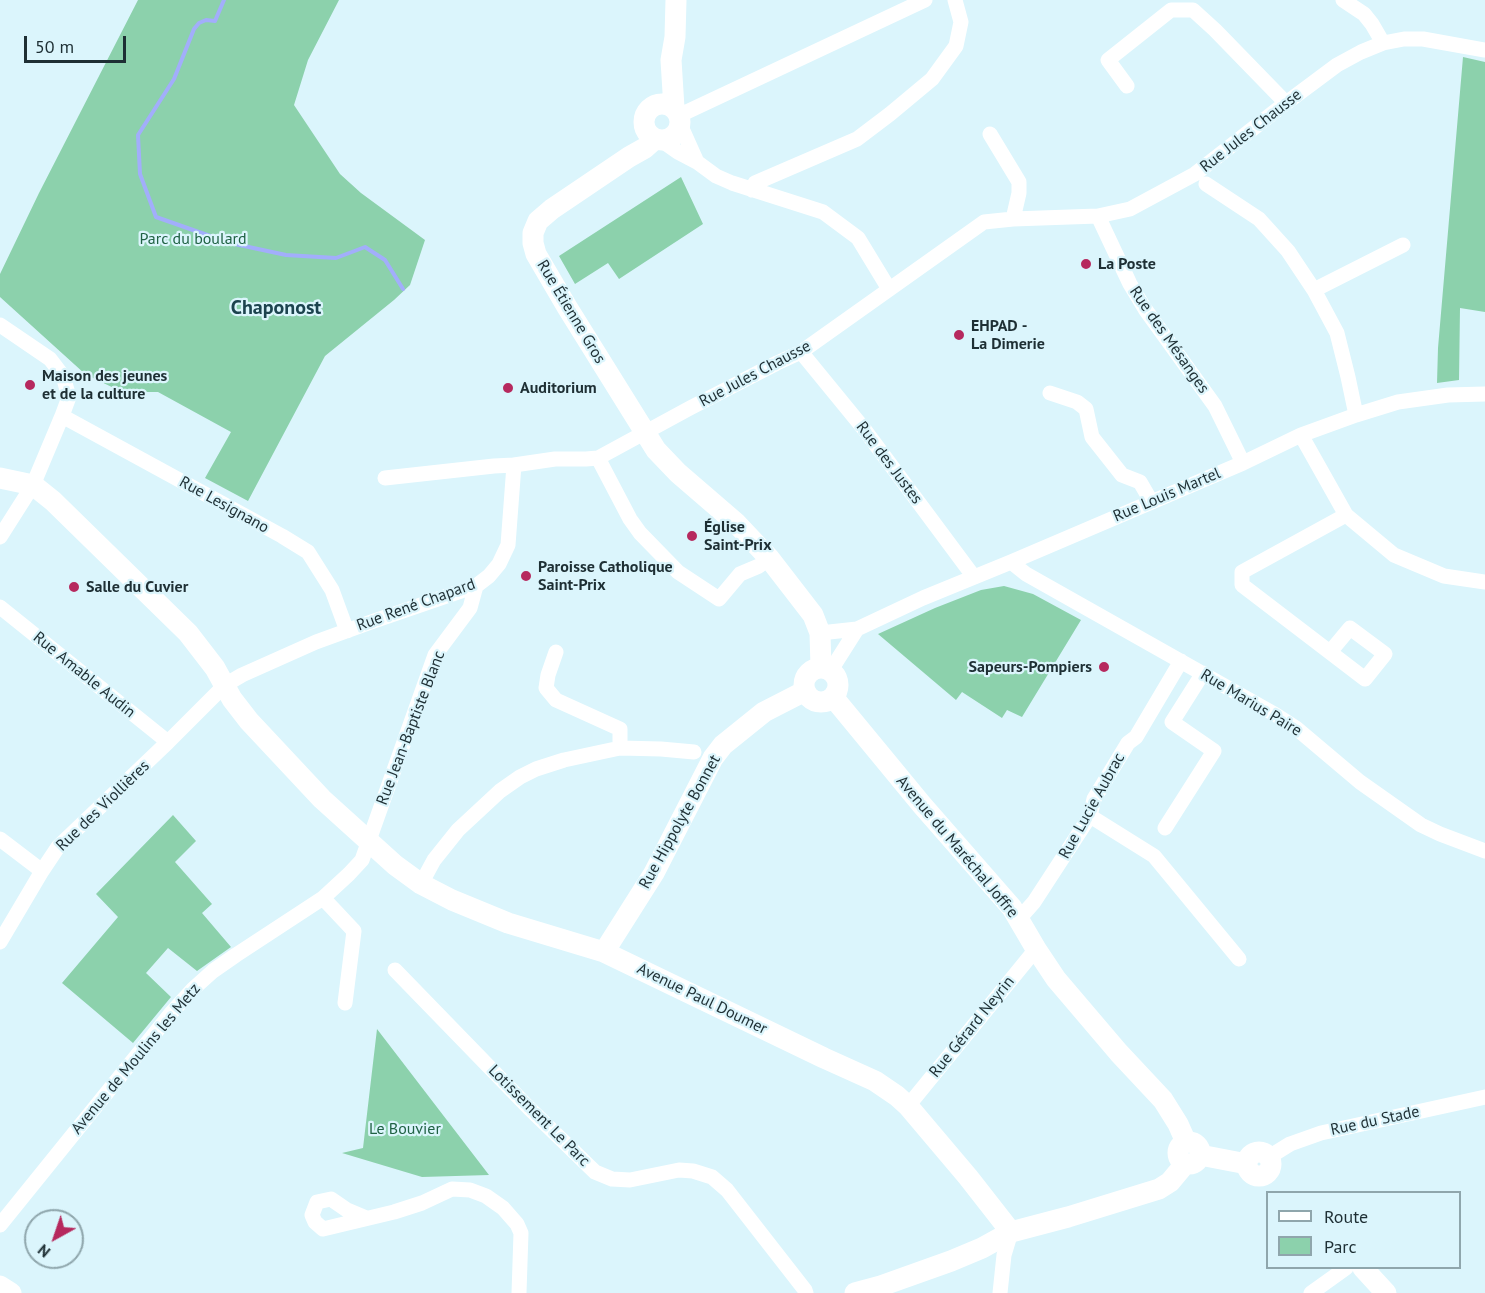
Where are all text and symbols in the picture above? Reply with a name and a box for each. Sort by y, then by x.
scale bar [27,24,129,62]
text: 50 m [35,35,74,58]
street label: Rue Jules Chausse [1196,85,1306,177]
park label: Parc du boulard [139,229,247,249]
place label: La Poste [1098,254,1156,274]
street label: Rue Étienne Gros [533,257,609,367]
marker: La Poste [1079,257,1093,271]
street label: Rue des Mésanges [1125,283,1213,397]
district label: Chaponost [231,296,321,320]
place label: EHPAD - La Dimerie [971,316,1045,354]
marker: EHPAD - La Dimerie [952,328,966,342]
street label: Rue Jules Chausse [696,337,814,411]
place label: Maison des jeunes et de la culture [42,366,167,404]
marker: Maison des jeunes et de la culture [23,378,37,392]
place label: Auditorium [520,378,597,398]
marker: Auditorium [501,381,515,395]
street label: Rue des Justes [852,418,926,508]
street label: Rue Louis Martel [1110,464,1224,526]
street label: Rue Lesignano [176,472,272,538]
place label: Église Saint-Prix [704,517,772,555]
marker: Église Saint-Prix [685,529,699,543]
place label: Paroisse Catholique Saint-Prix [538,557,673,595]
marker: Paroisse Catholique Saint-Prix [519,569,533,583]
street label: Rue René Chapard [354,575,478,635]
place label: Salle du Cuvier [86,577,188,597]
marker: Salle du Cuvier [67,580,81,594]
street label: Rue Amable Audin [29,628,139,722]
street label: Rue Jean-Baptiste Blanc [373,648,449,808]
place label: Sapeurs-Pompiers [969,657,1092,677]
marker: Sapeurs-Pompiers [1097,660,1111,674]
street label: Rue Marius Paire [1197,665,1305,741]
street label: Rue Lucie Aubrac [1055,750,1129,862]
street label: Rue Hippolyte Bonnet [635,752,725,892]
street label: Rue des Viollières [52,757,154,855]
street label: Avenue du Maréchal Joffre [892,772,1022,922]
street label: Avenue Paul Doumer [634,959,770,1039]
street label: Rue Gérard Neyrin [925,973,1019,1081]
street label: Avenue de Moulins les Metz [67,980,205,1138]
street label: Lotissement Le Parc [484,1061,594,1171]
street label: Rue du Stade [1329,1102,1421,1140]
park label: Le Bouvier [369,1119,441,1139]
legend [1266,1191,1461,1269]
text: Route [1324,1205,1368,1228]
north arrow [24,1209,84,1269]
text: Parc [1324,1235,1357,1258]
text: N [33,1240,54,1262]

